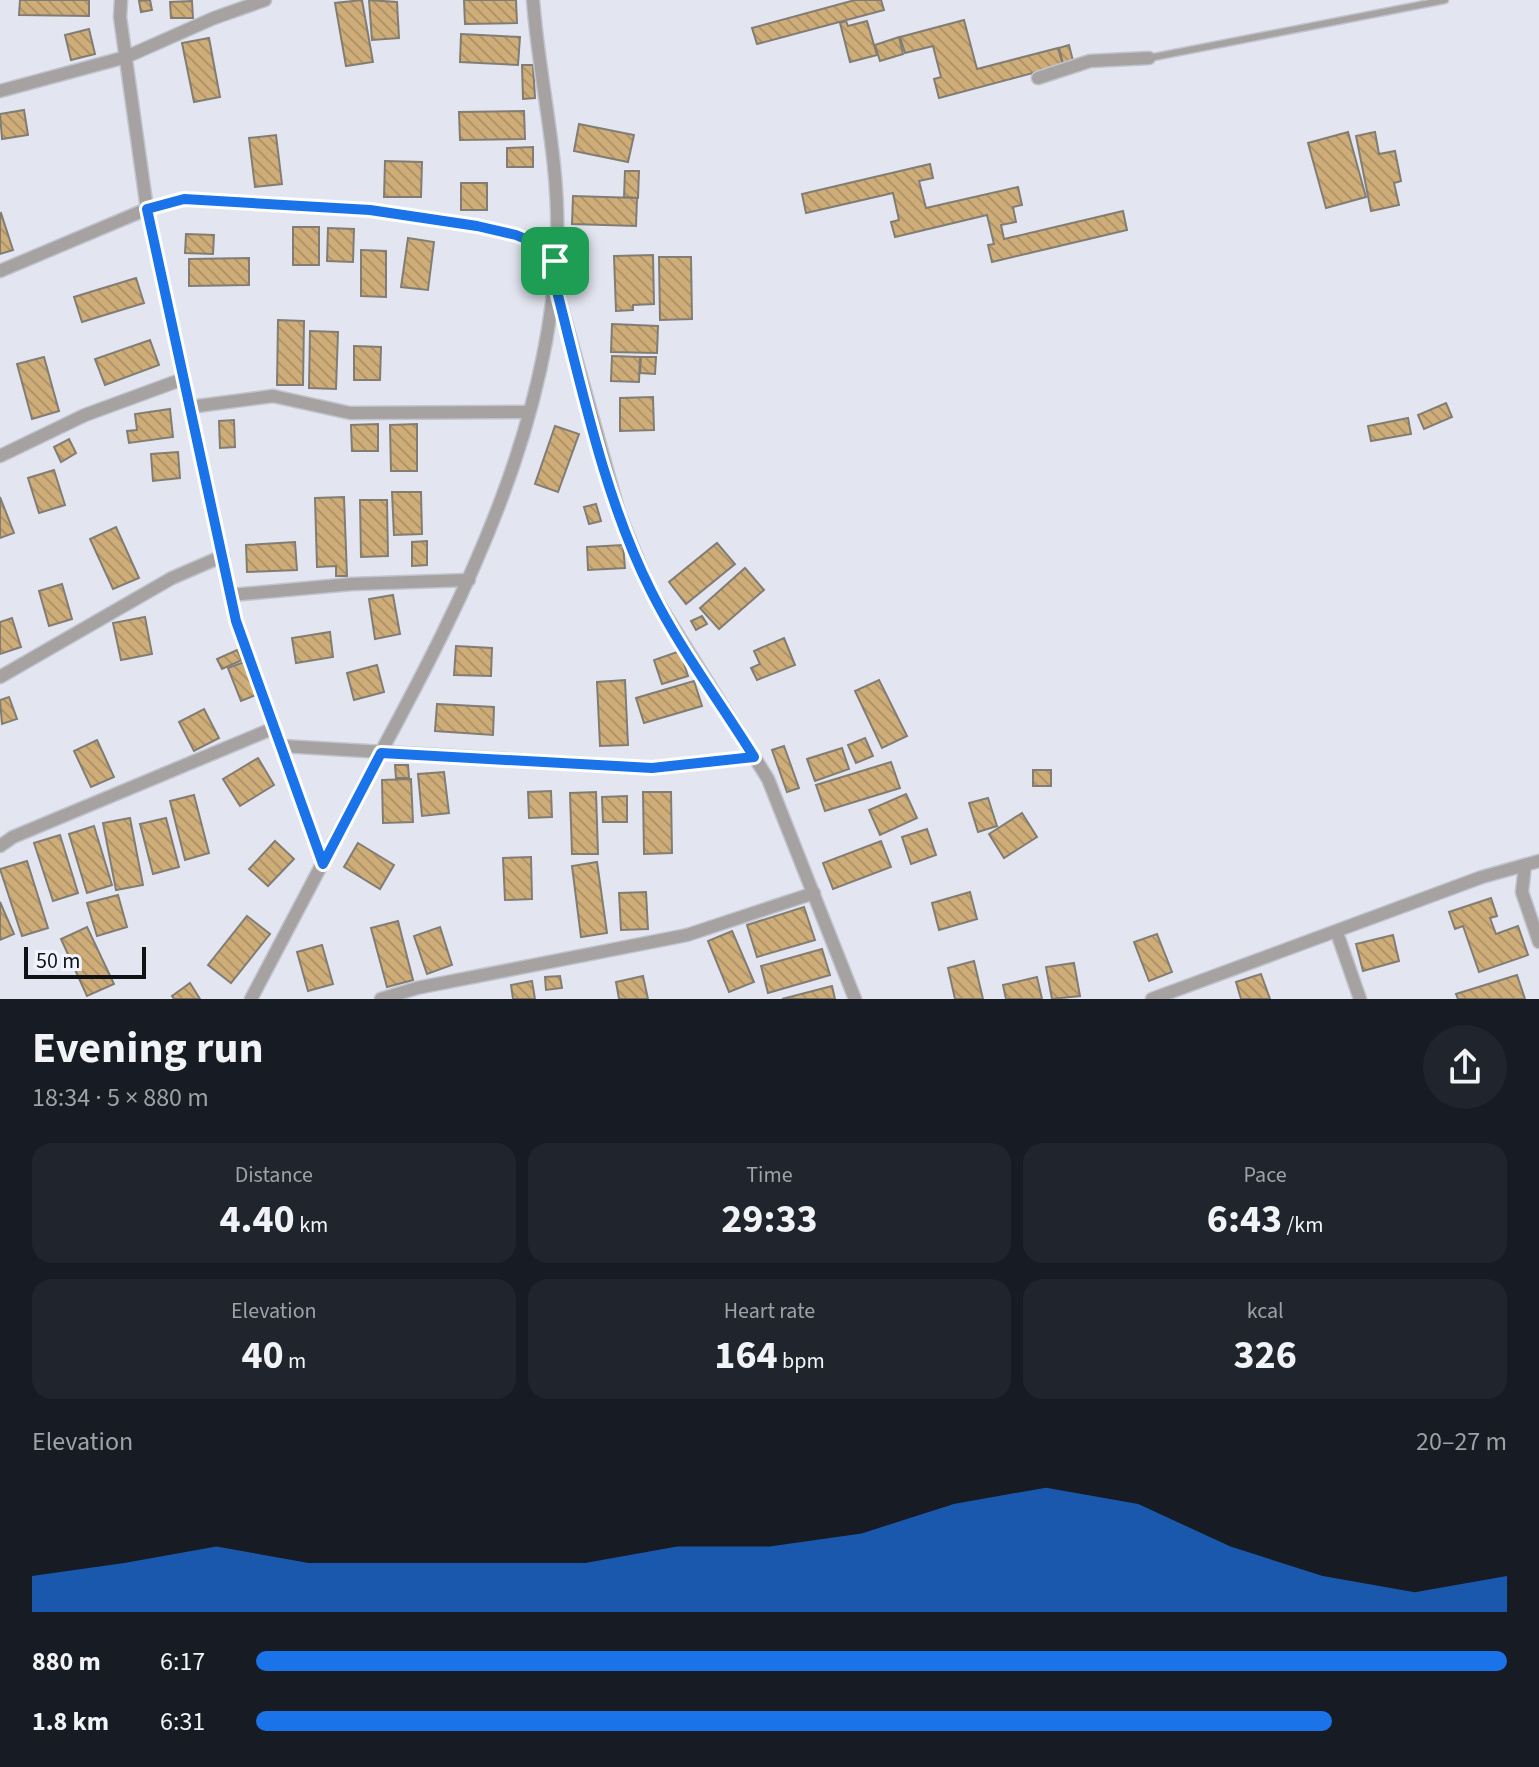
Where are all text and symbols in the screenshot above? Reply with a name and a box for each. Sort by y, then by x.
pin [521,227,589,295]
icon: arrive [533,239,577,283]
scale bar [24,943,146,979]
text: 50 m [36,945,81,977]
text: Evening run [32,1017,264,1080]
button: share [1423,1025,1507,1109]
text: 18:34 · 5 × 880 m [32,1079,209,1116]
text: Distance [235,1159,313,1191]
text: Time [746,1159,793,1191]
text: Pace [1244,1159,1287,1191]
text: 4.40 [219,1191,295,1248]
text: 29:33 [721,1191,818,1248]
text: 6:43 [1207,1191,1282,1248]
text: km [295,1209,328,1241]
text: /km [1282,1209,1323,1241]
text: Elevation [231,1295,317,1327]
text: Heart rate [724,1295,815,1327]
text: kcal [1247,1295,1284,1327]
text: 40 [241,1327,284,1384]
text: 164 [714,1327,778,1384]
text: 326 [1233,1327,1297,1384]
text: m [284,1345,306,1377]
text: bpm [778,1345,825,1377]
text: Elevation [32,1423,133,1460]
text: 20–27 m [1416,1423,1507,1460]
text: 880 m [32,1643,101,1680]
text: 6:17 [160,1643,205,1680]
text: 1.8 km [32,1703,109,1740]
text: 6:31 [160,1703,205,1740]

